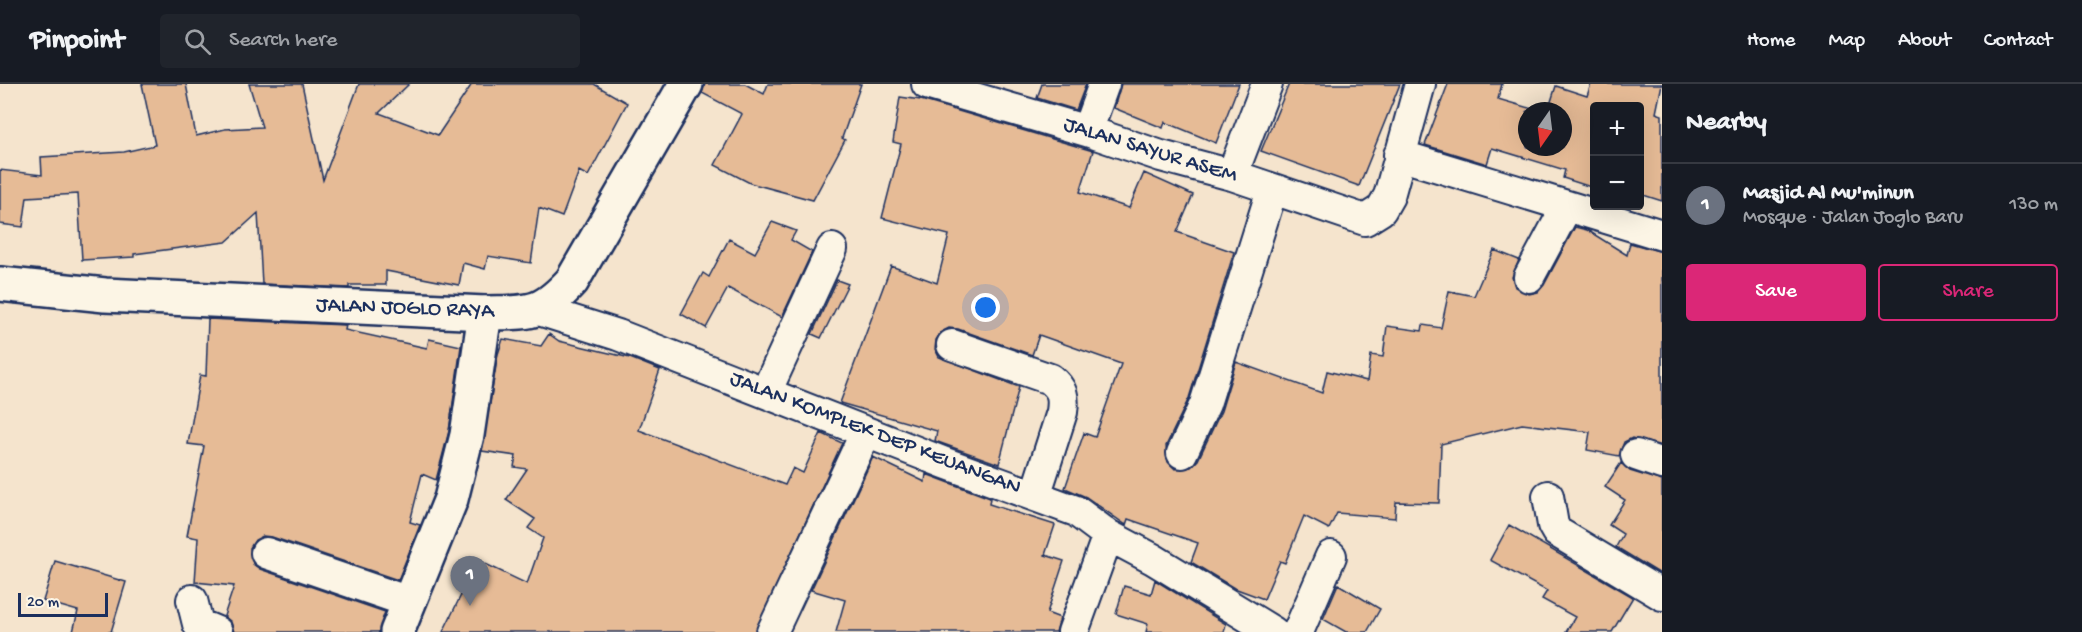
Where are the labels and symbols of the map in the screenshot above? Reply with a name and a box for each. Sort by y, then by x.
north arrow [1518,102,1572,156]
street label: JALAN SAYUR ASEM [1060,112,1241,190]
street label: JALAN JOGLO RAYA [315,293,496,325]
your location [971,293,1000,322]
street label: JALAN KOMPLEK DEP KEUANGAN [726,366,1024,502]
pin: 1 [450,556,490,606]
scale bar [18,590,108,618]

